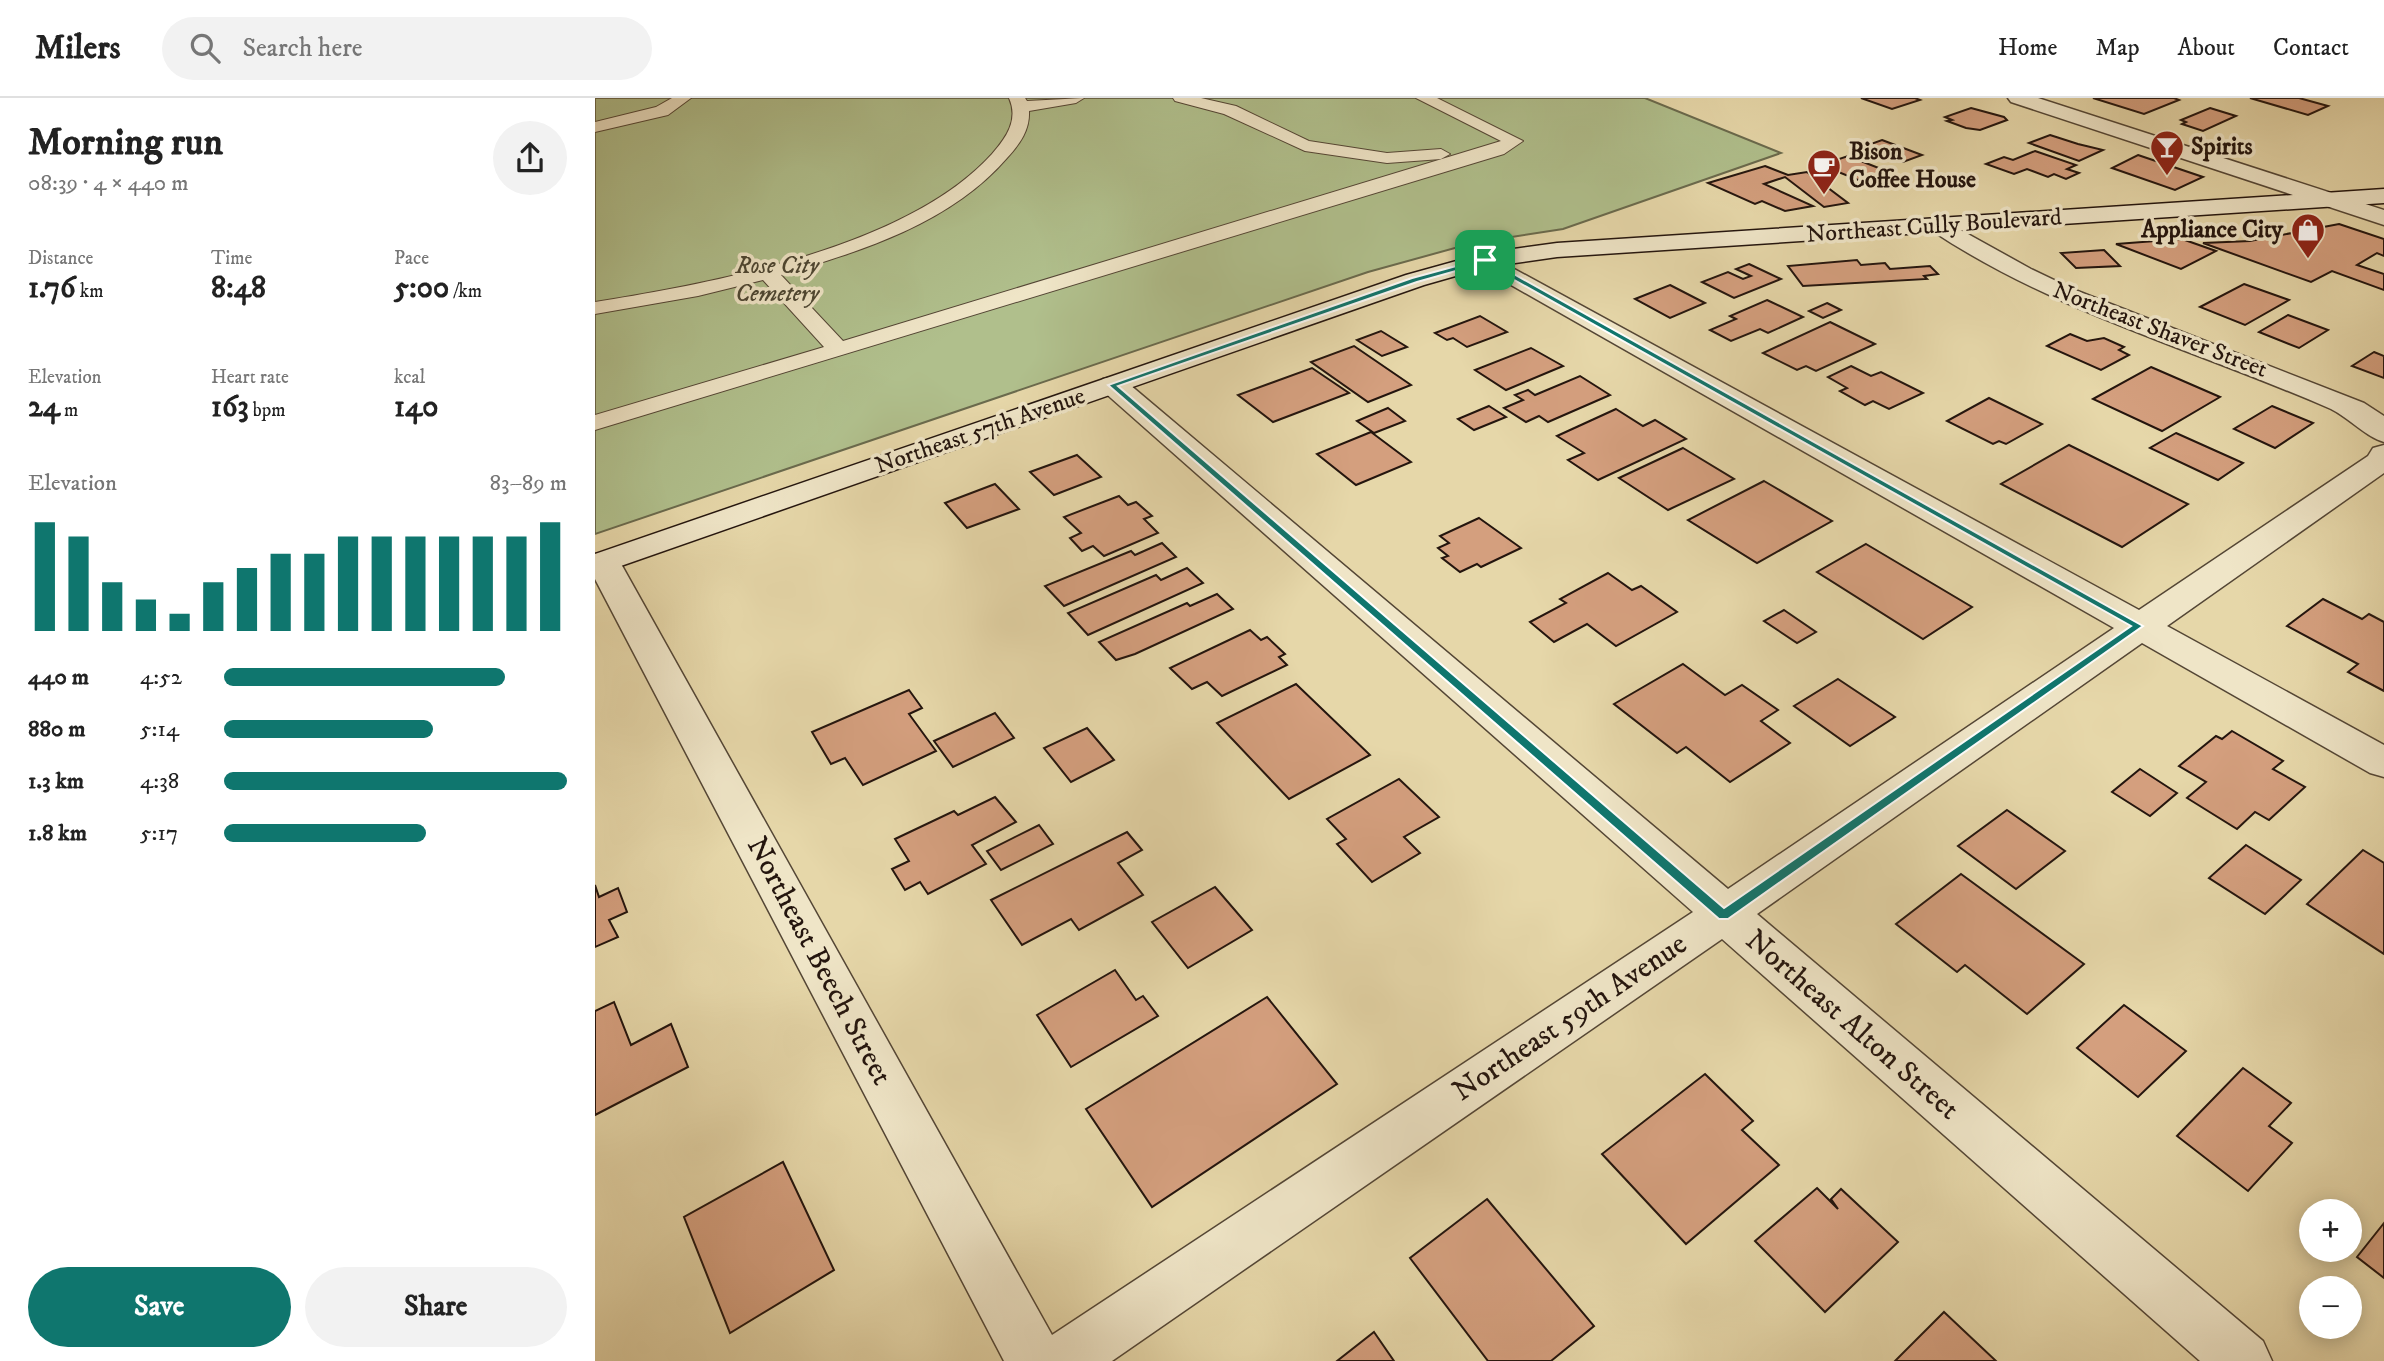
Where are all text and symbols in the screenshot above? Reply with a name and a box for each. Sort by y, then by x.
search box [162,17,652,80]
text: Milers [35,28,120,69]
icon: search [186,29,224,67]
text: Search here [242,32,363,65]
text: Home [1998,33,2057,63]
text: Map [2095,33,2140,63]
text: About [2178,33,2235,63]
text: Contact [2273,33,2349,63]
text: Morning run [28,119,223,167]
button: share [493,121,567,195]
bar icon: Spirits [2148,128,2186,177]
place label: Spirits [2191,132,2253,162]
place label: Bison Coffee House [1849,137,1976,195]
cafe icon: Bison Coffee House [1805,147,1843,196]
text: 08:39 · 4 × 440 m [28,169,188,198]
street label: Northeast Cully Boulevard [1805,202,2063,250]
shop icon: Appliance City [2289,211,2327,260]
place label: Appliance City [2140,215,2284,245]
pin [1455,230,1515,290]
icon: arrive [1466,241,1504,279]
text: Distance [28,247,93,270]
text: Time [211,247,252,270]
text: Pace [394,247,429,270]
park label: Rose City Cemetery [734,251,820,309]
text: 1.76 [28,270,76,307]
text: 8:48 [211,270,266,307]
text: 5:00 [394,270,449,307]
street label: Northeast Shaver Street [2048,275,2272,385]
text: km [76,280,103,303]
text: /km [449,280,482,303]
text: Elevation [28,366,102,389]
text: Heart rate [211,366,289,389]
text: kcal [394,366,425,389]
street label: Northeast 57th Avenue [871,381,1089,481]
text: 24 [28,389,60,426]
text: 163 [211,389,249,426]
text: 140 [394,389,438,426]
text: m [60,399,78,422]
text: bpm [249,399,286,422]
text: Elevation [28,469,117,498]
text: 83–89 m [490,469,567,498]
text: 440 m [28,663,89,692]
text: 4:52 [140,663,182,692]
text: 880 m [28,715,86,744]
text: 5:14 [140,715,179,744]
text: 1.3 km [28,767,84,796]
text: 4:38 [140,767,179,796]
text: 1.8 km [28,819,87,848]
text: 5:17 [140,819,178,848]
street label: Northeast Beech Street [738,830,900,1092]
street label: Northeast Alton Street [1737,922,1967,1128]
street label: Northeast 59th Avenue [1446,926,1694,1110]
map controls [2299,1199,2362,1339]
button: + [2299,1199,2362,1262]
button: Save [28,1267,291,1347]
button: Share [305,1267,567,1347]
button: − [2299,1276,2362,1339]

